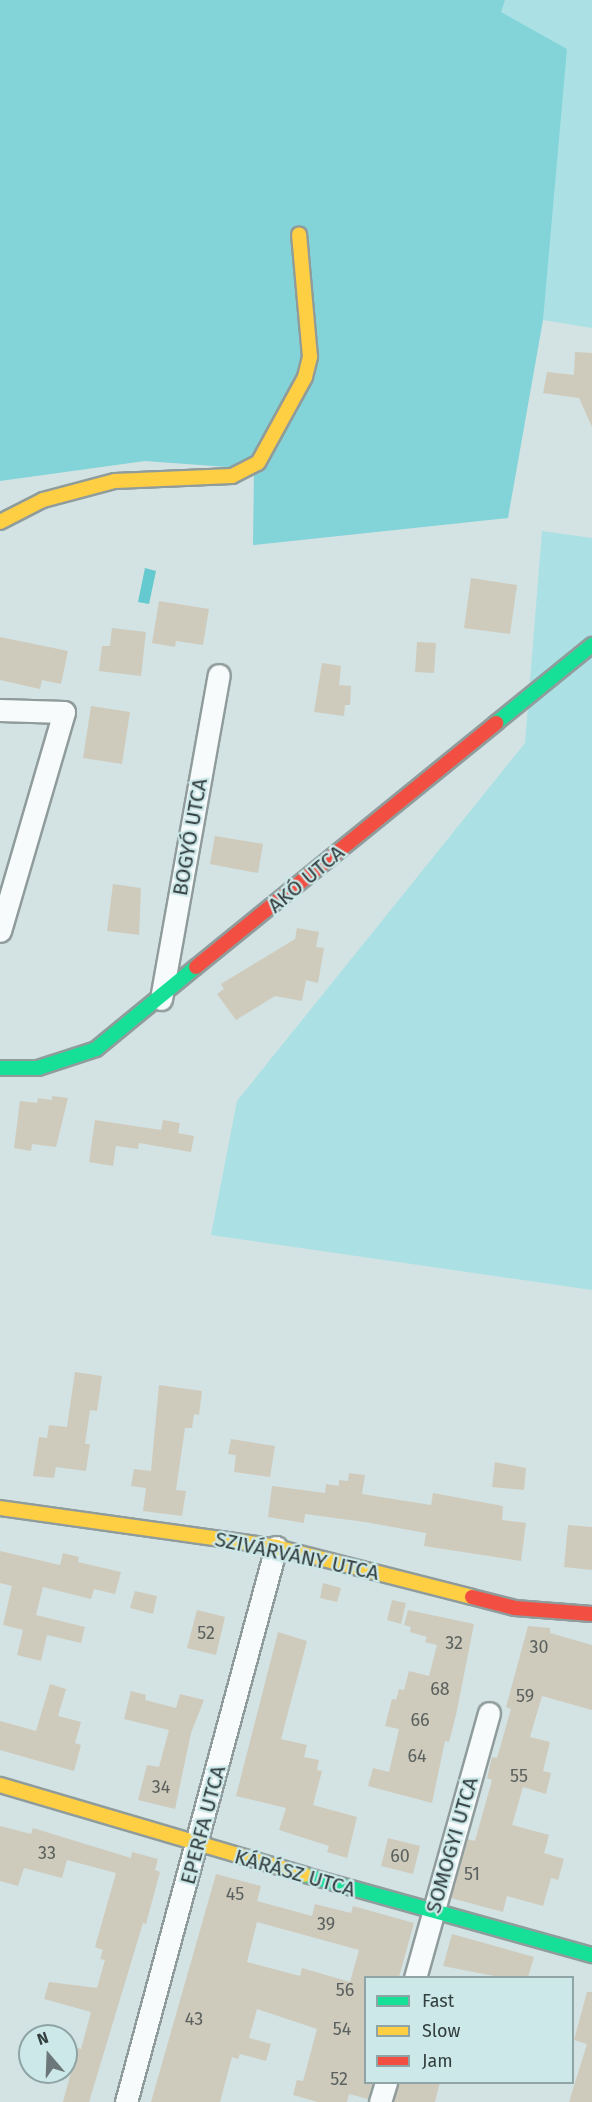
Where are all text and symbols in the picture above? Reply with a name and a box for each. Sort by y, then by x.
street label: BOGYÓ UTCA [167,776,213,898]
street label: AKÓ UTCA [263,840,349,918]
street label: SZIVÁRVÁNY UTCA [213,1526,381,1586]
house number: 52 [197,1622,215,1644]
house number: 32 [445,1632,463,1654]
house number: 30 [529,1636,549,1658]
house number: 68 [430,1678,450,1700]
house number: 59 [516,1685,534,1707]
house number: 66 [410,1709,430,1731]
house number: 64 [407,1745,427,1767]
street label: EPERFA UTCA [175,1763,231,1887]
house number: 55 [510,1765,528,1787]
street label: SOMOGYI UTCA [421,1774,483,1916]
house number: 34 [152,1776,170,1798]
house number: 33 [38,1842,56,1864]
street label: KÁRÁSZ UTCA [232,1844,358,1902]
house number: 60 [390,1845,410,1867]
house number: 51 [464,1863,480,1885]
house number: 45 [226,1883,244,1905]
house number: 39 [317,1913,335,1935]
legend [364,1976,574,2084]
house number: 56 [336,1979,354,2001]
text: Fast [422,1990,454,2012]
house number: 43 [185,2008,203,2030]
house number: 54 [333,2018,351,2040]
text: Slow [422,2020,460,2042]
north arrow [18,2024,78,2084]
text: N [35,2028,51,2049]
text: Jam [422,2050,453,2072]
house number: 52 [330,2068,348,2090]

